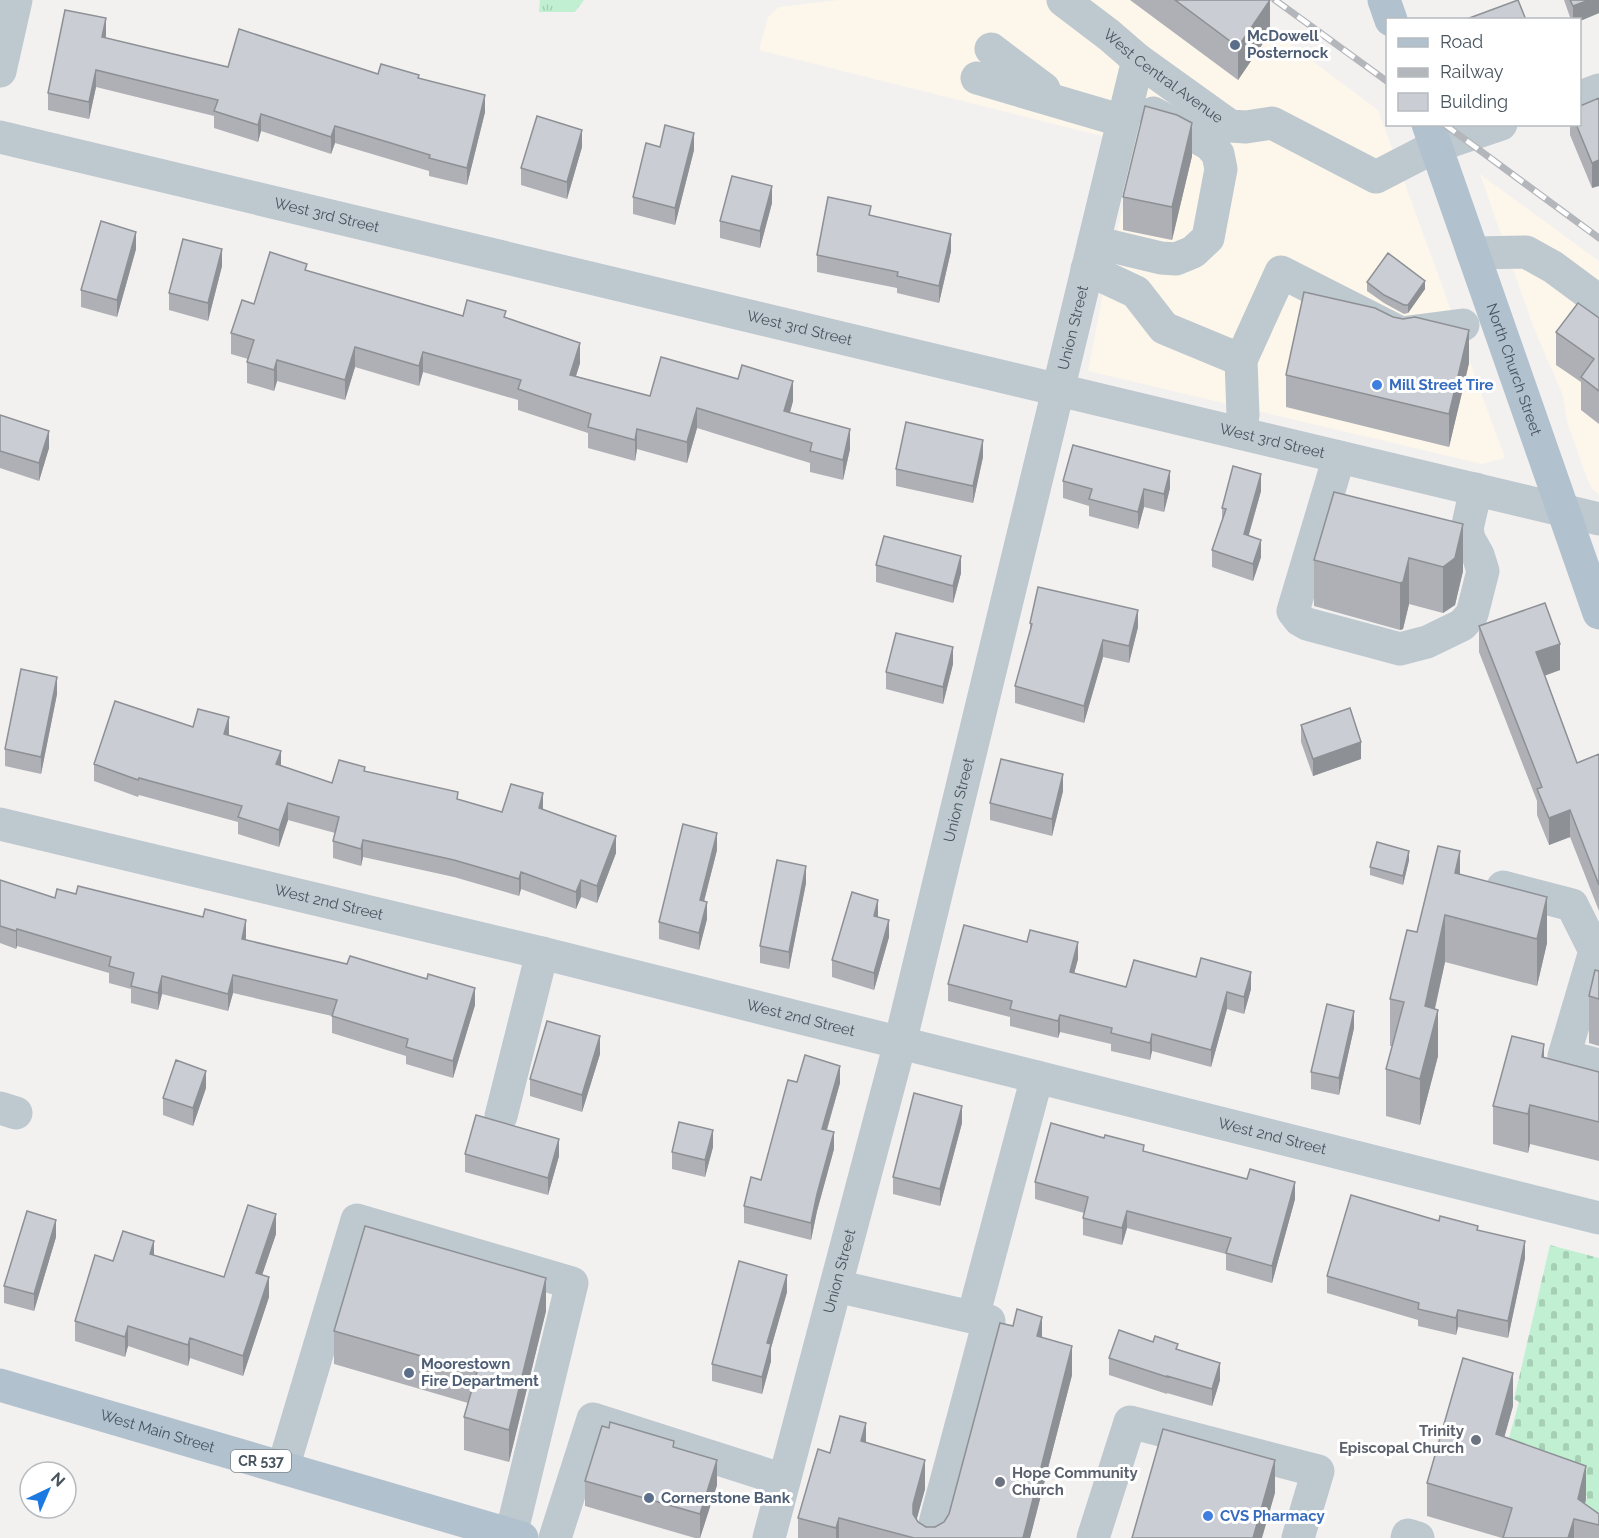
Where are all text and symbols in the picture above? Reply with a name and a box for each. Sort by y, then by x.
legend [1386,18,1581,126]
street label: West Central Avenue [1100,25,1227,127]
place label: McDowell Posternock [1247,27,1329,62]
text: Road [1440,31,1483,52]
marker: McDowell Posternock [1228,38,1242,52]
text: Railway [1440,61,1504,82]
text: Building [1440,91,1508,112]
street label: West 3rd Street [272,194,381,236]
street label: Union Street [1054,284,1092,372]
street label: North Church Street [1482,301,1545,438]
street label: West 3rd Street [745,307,854,349]
place label: Mill Street Tire [1389,376,1494,394]
marker: Mill Street Tire [1370,378,1384,392]
street label: West 3rd Street [1218,420,1327,462]
street label: Union Street [940,756,978,844]
street label: West 2nd Street [273,881,385,924]
street label: West 2nd Street [745,996,857,1040]
street label: West 2nd Street [1216,1114,1328,1158]
street label: Union Street [820,1227,859,1315]
place label: Moorestown Fire Department [421,1355,539,1390]
marker: Moorestown Fire Department [402,1366,416,1380]
street label: West Main Street [98,1406,217,1456]
place label: Trinity Episcopal Church [1339,1422,1465,1457]
marker: Trinity Episcopal Church [1469,1433,1483,1447]
road number: CR 537 [231,1450,291,1472]
north arrow [18,1460,78,1520]
place label: Hope Community Church [1012,1464,1138,1499]
text: N [47,1468,69,1491]
marker: Hope Community Church [993,1475,1007,1489]
place label: Cornerstone Bank [661,1489,791,1507]
marker: Cornerstone Bank [642,1491,656,1505]
place label: CVS Pharmacy [1220,1507,1325,1525]
marker: CVS Pharmacy [1201,1509,1215,1523]

